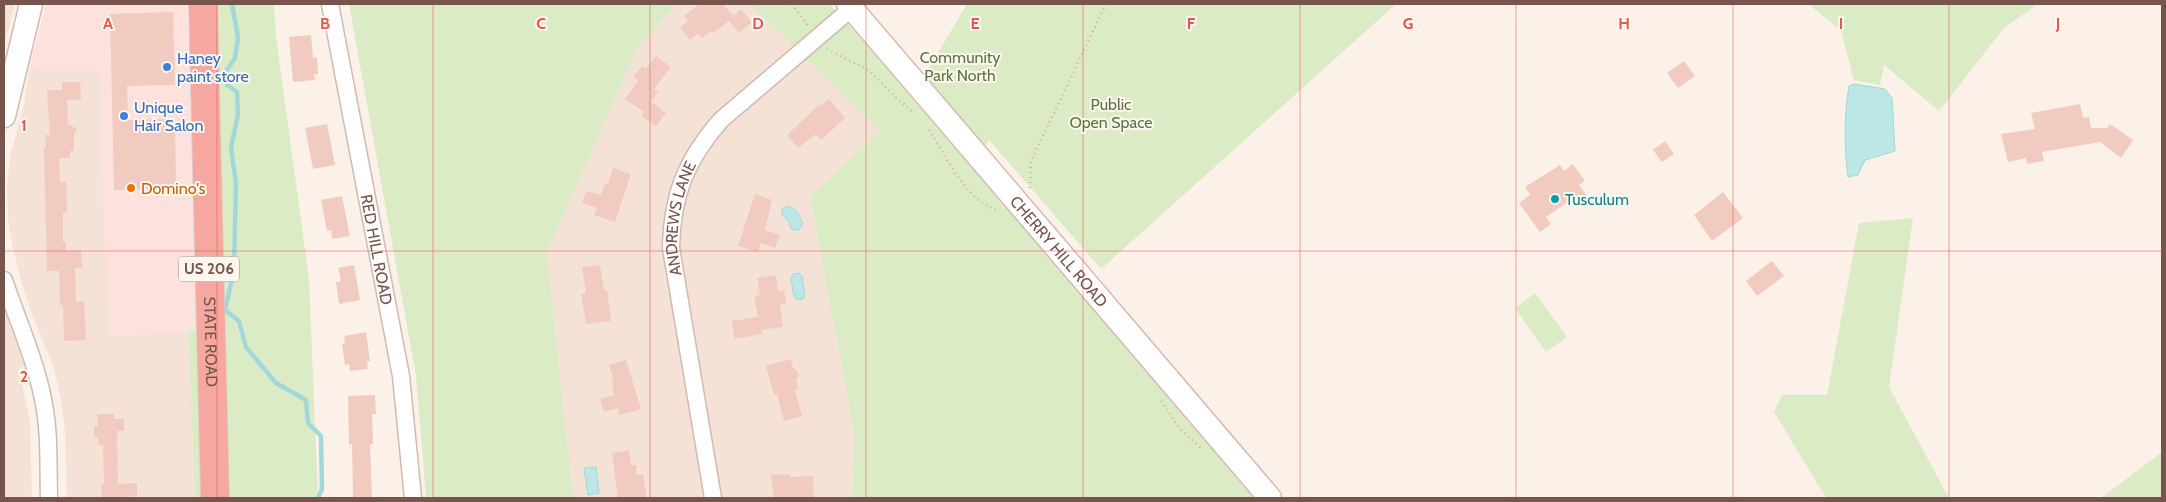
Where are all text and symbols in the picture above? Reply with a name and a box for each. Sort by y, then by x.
text: A [103,14,113,33]
text: B [320,14,330,33]
text: C [536,14,546,33]
text: D [752,14,764,33]
text: E [970,14,980,33]
text: F [1187,14,1196,33]
text: G [1403,14,1413,33]
text: H [1618,14,1630,33]
text: I [1839,14,1843,33]
text: J [2055,14,2060,33]
park label: Community Park North [920,48,1000,85]
place label: Haney paint store [177,49,249,86]
marker: Haney paint store [161,61,173,73]
park label: Public Open Space [1069,95,1153,132]
place label: Unique Hair Salon [134,98,203,135]
marker: Unique Hair Salon [118,110,130,122]
text: 1 [21,116,27,135]
street label: ANDREWS LANE [661,158,700,277]
place label: Domino's [141,179,206,198]
marker: Domino's [125,182,137,194]
place label: Tusculum [1565,190,1629,209]
street label: CHERRY HILL ROAD [1006,192,1112,311]
street label: RED HILL ROAD [357,193,397,306]
marker: Tusculum [1549,193,1561,205]
road number: US 206 [179,256,239,282]
street label: STATE ROAD [201,297,222,387]
text: 2 [20,367,28,386]

